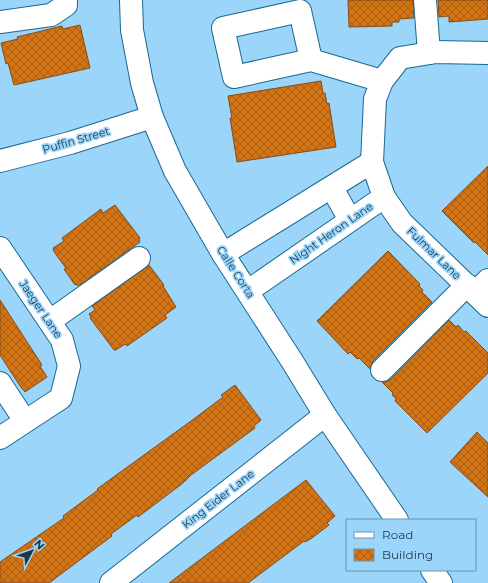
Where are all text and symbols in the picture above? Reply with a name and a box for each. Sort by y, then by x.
street label: Puffin Street [41,124,112,156]
street label: Night Heron Lane [287,199,376,267]
street label: Fulmar Lane [404,224,464,282]
street label: Calle Corta [214,243,258,301]
street label: Jaeger Lane [16,276,66,341]
street label: King Eider Lane [179,466,257,531]
legend [346,519,476,571]
text: Road [382,527,413,542]
north arrow [12,531,52,571]
text: N [31,536,48,552]
text: Building [382,547,433,562]

